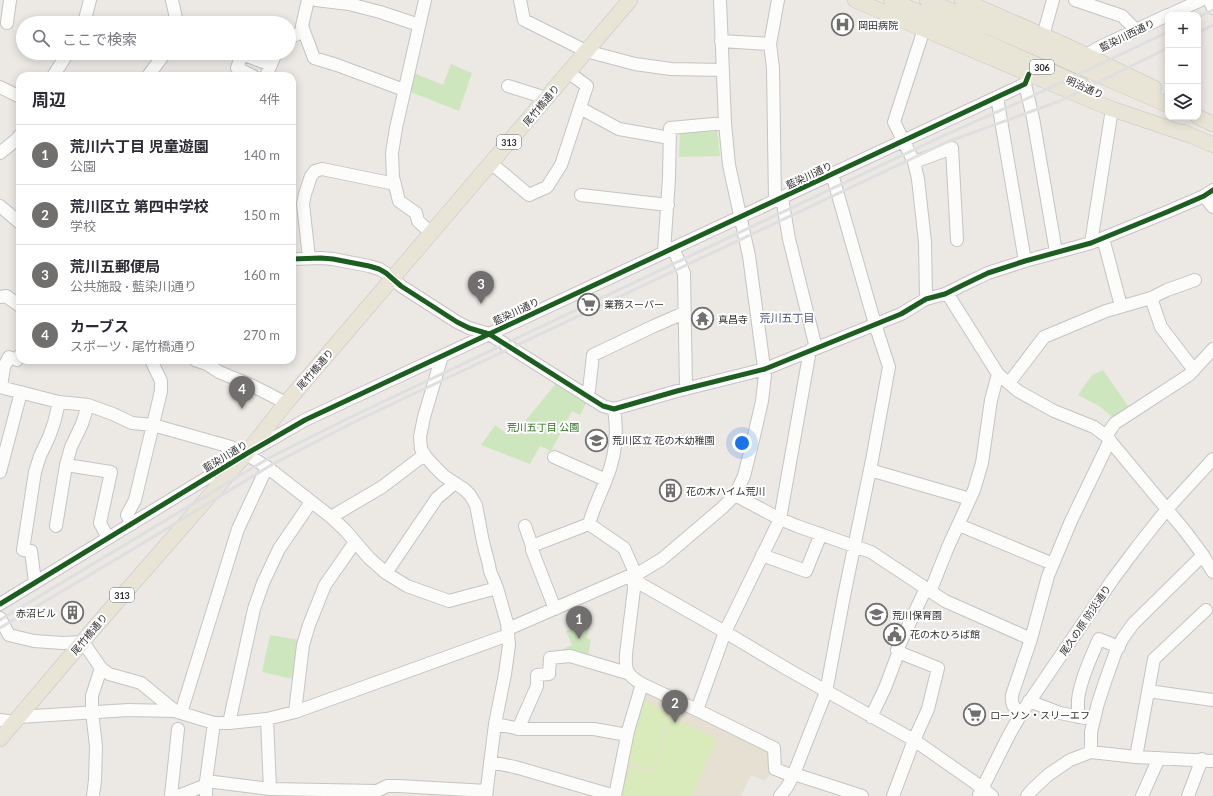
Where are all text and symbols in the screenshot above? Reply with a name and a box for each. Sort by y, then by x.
hospital icon: 岡田病院 [829,12,855,38]
map controls [1165,12,1201,120]
button: + [1165,12,1201,48]
search box [16,16,296,60]
street label: 藍染川西通り [1097,16,1157,54]
place label: 岡田病院 [858,19,898,31]
icon: search [30,27,52,49]
text: ここで検索 [62,30,137,48]
button: − [1165,48,1201,84]
road number: 306 [1030,60,1054,74]
street label: 明治通り [1064,73,1106,101]
street label: 尾竹橋通り [520,82,562,128]
button: layers [1165,84,1201,120]
text: 周辺 [32,89,66,110]
text: 4件 [259,91,280,107]
road number: 313 [497,135,521,149]
text: 荒川六丁目 児童遊園 [70,137,209,155]
text: 1 [41,147,49,163]
text: 140 m [243,147,280,163]
text: 公園 [70,158,96,174]
street label: 藍染川通り [784,159,834,191]
text: 荒川区立 第四中学校 [70,197,209,215]
text: 2 [41,207,49,223]
text: 150 m [243,207,280,223]
text: 学校 [70,218,96,234]
text: 荒川五郵便局 [70,257,160,275]
text: 3 [41,267,49,283]
text: 160 m [243,267,280,283]
pin: 3 [468,271,494,304]
text: 公共施設 · 藍染川通り [70,278,197,294]
supermarket icon: 業務スーパー [576,291,602,317]
street label: 藍染川通り [491,295,541,327]
place label: 業務スーパー [604,298,664,310]
temple icon: 真昌寺 [690,306,716,332]
district label: 荒川五丁目 [760,311,815,324]
place label: 真昌寺 [718,313,748,325]
text: カーブス [70,317,129,335]
text: 4 [41,327,49,343]
text: 270 m [243,327,280,343]
text: スポーツ · 尾竹橋通り [70,338,197,354]
street label: 尾竹橋通り [294,346,336,392]
pin: 4 [229,376,255,409]
park label: 荒川五丁目 公園 [507,421,579,433]
school or university icon: 荒川区立 花の木幼稚園 [583,427,609,453]
your location [732,433,752,453]
place label: 荒川区立 花の木幼稚園 [612,434,715,446]
street label: 藍染川通り [200,438,250,474]
building icon: 花の木ハイム荒川 [658,478,684,504]
place label: 花の木ハイム荒川 [686,485,766,497]
street label: 尾久の原 防災通り [1057,582,1113,658]
road number: 313 [110,588,134,602]
building icon: 赤沼ビル [59,600,85,626]
school or university icon: 荒川保育園 [863,602,889,628]
pin: 1 [566,606,592,639]
place label: 赤沼ビル [16,607,56,619]
place label: 荒川保育園 [892,609,942,621]
street label: 尾竹橋通り [68,611,110,657]
public building icon: 花の木ひろば館 [881,621,907,647]
place label: 花の木ひろば館 [910,628,980,640]
pin: 2 [662,690,688,723]
supermarket icon: ローソン・スリーエフ [961,702,987,728]
place label: ローソン・スリーエフ [990,709,1090,721]

